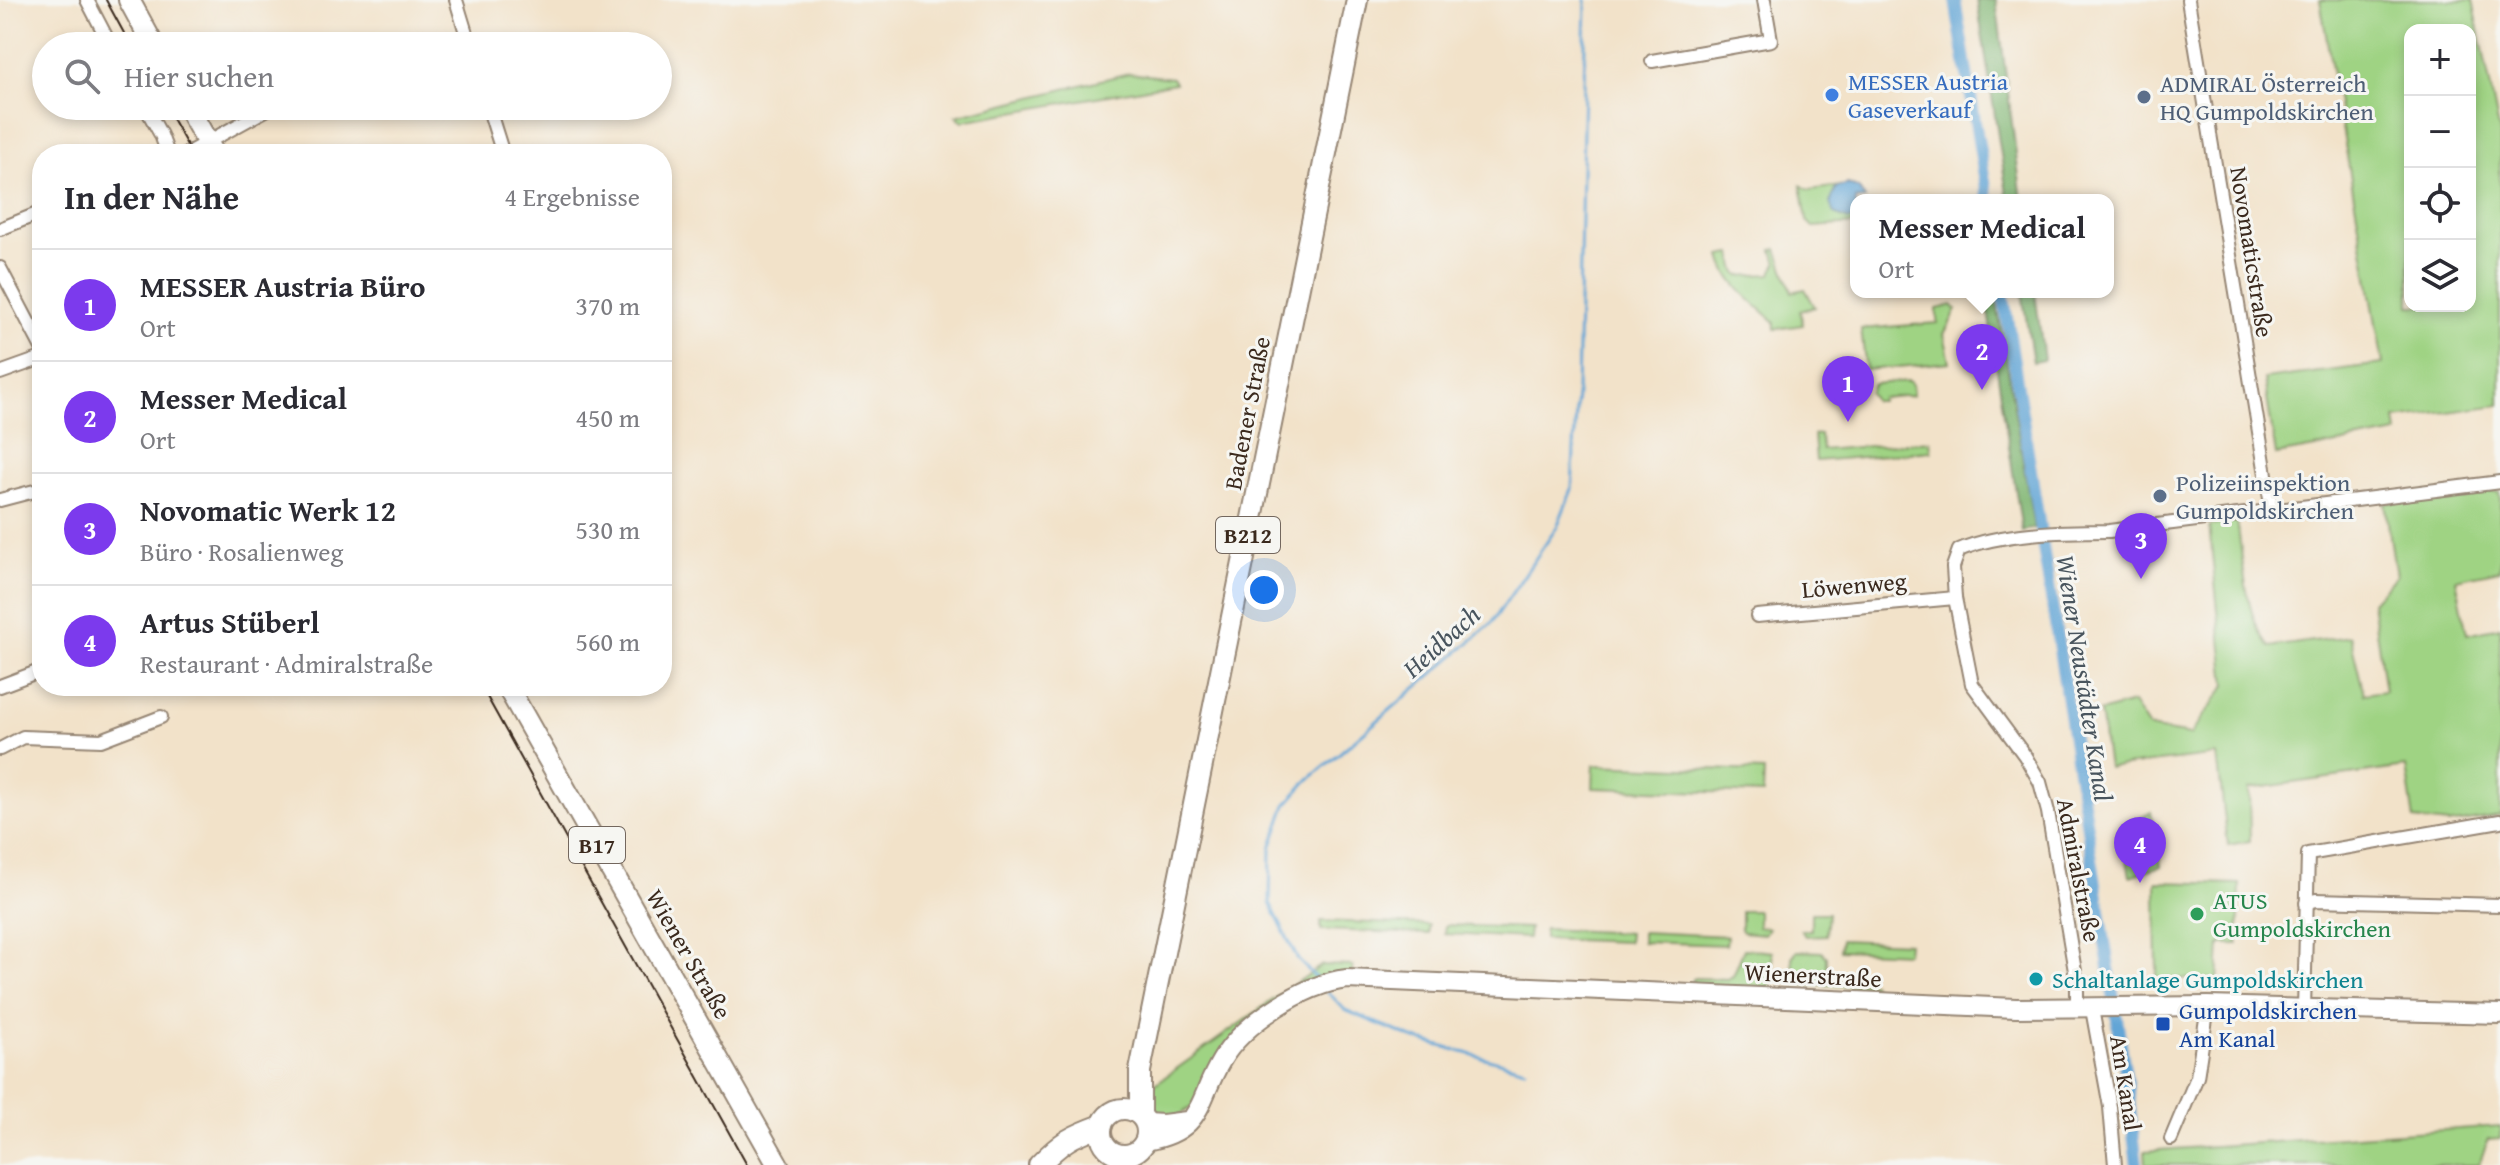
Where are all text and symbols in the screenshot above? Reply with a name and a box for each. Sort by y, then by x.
map controls [2404,24,2476,312]
button: + [2404,24,2476,96]
search box [32,32,672,120]
icon: search [60,54,104,98]
text: Hier suchen [124,54,274,98]
place label: MESSER Austria Gaseverkauf [1848,64,2009,127]
place label: ADMIRAL Österreich HQ Gumpoldskirchen [2160,66,2374,129]
marker: MESSER Austria Gaseverkauf [1823,86,1841,104]
marker: ADMIRAL Österreich HQ Gumpoldskirchen [2135,88,2153,106]
button: − [2404,96,2476,168]
street label: Novomaticstraße [2221,164,2283,340]
button: locate [2404,168,2476,240]
text: In der Nähe [64,172,239,221]
text: 4 Ergebnisse [505,177,640,216]
popup [1850,194,2114,298]
text: Messer Medical [1878,205,2086,249]
button: layers [2404,240,2476,312]
text: Ort [1878,249,1914,288]
text: MESSER Austria Büro [140,264,425,308]
text: 1 [83,286,97,325]
text: 370 m [575,286,640,325]
text: Ort [140,308,176,347]
pin: 2 [1956,324,2008,390]
street label: Badener Straße [1215,333,1279,493]
pin: 1 [1822,356,1874,422]
text: Messer Medical [140,376,347,420]
text: 2 [83,398,97,437]
text: 450 m [575,398,640,437]
text: Ort [140,420,176,459]
place label: Polizeiinspektion Gumpoldskirchen [2176,465,2354,528]
marker: Polizeiinspektion Gumpoldskirchen [2151,487,2169,505]
text: Novomatic Werk 12 [140,488,396,532]
text: 3 [83,510,97,549]
text: 530 m [575,510,640,549]
pin: 3 [2115,513,2167,579]
road number: B212 [1216,517,1280,553]
text: Büro · Rosalienweg [140,532,343,571]
water label: Wiener Neustädter Kanal [2046,552,2124,804]
street label: Löwenweg [1800,563,1908,607]
your location [1244,570,1284,610]
water label: Heidbach [1393,595,1489,687]
text: Artus Stüberl [140,600,320,644]
text: 4 [83,622,97,661]
text: 560 m [575,622,640,661]
text: Restaurant · Admiralstraße [140,644,433,683]
street label: Admiralstraße [2048,795,2110,945]
pin: 4 [2114,817,2166,883]
road number: B17 [569,827,625,863]
street label: Wiener Straße [638,883,740,1025]
place label: ATUS Gumpoldskirchen [2213,883,2391,946]
marker: ATUS Gumpoldskirchen [2188,905,2206,923]
street label: Wienerstraße [1743,954,1883,996]
place label: Schaltanlage Gumpoldskirchen [2052,962,2364,997]
marker: Schaltanlage Gumpoldskirchen [2027,970,2045,988]
place label: Gumpoldskirchen Am Kanal [2179,993,2357,1056]
marker: Gumpoldskirchen Am Kanal [2154,1015,2172,1033]
street label: Am Kanal [2101,1033,2151,1134]

